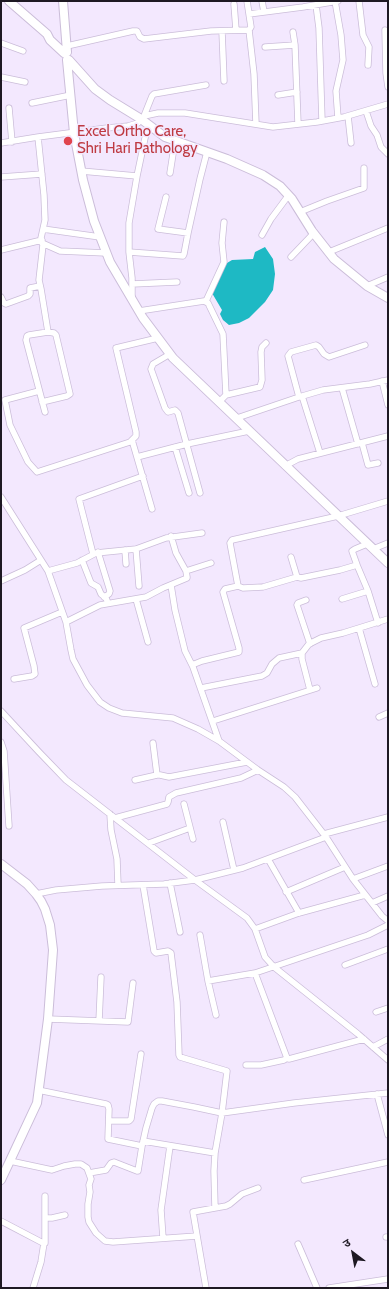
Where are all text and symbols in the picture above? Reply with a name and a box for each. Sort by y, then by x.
place label: Excel Ortho Care, Shri Hari Pathology [77,123,198,158]
marker: Excel Ortho Care, Shri Hari Pathology [62,135,74,147]
north arrow [333,1233,373,1273]
text: उ [340,1235,353,1250]

